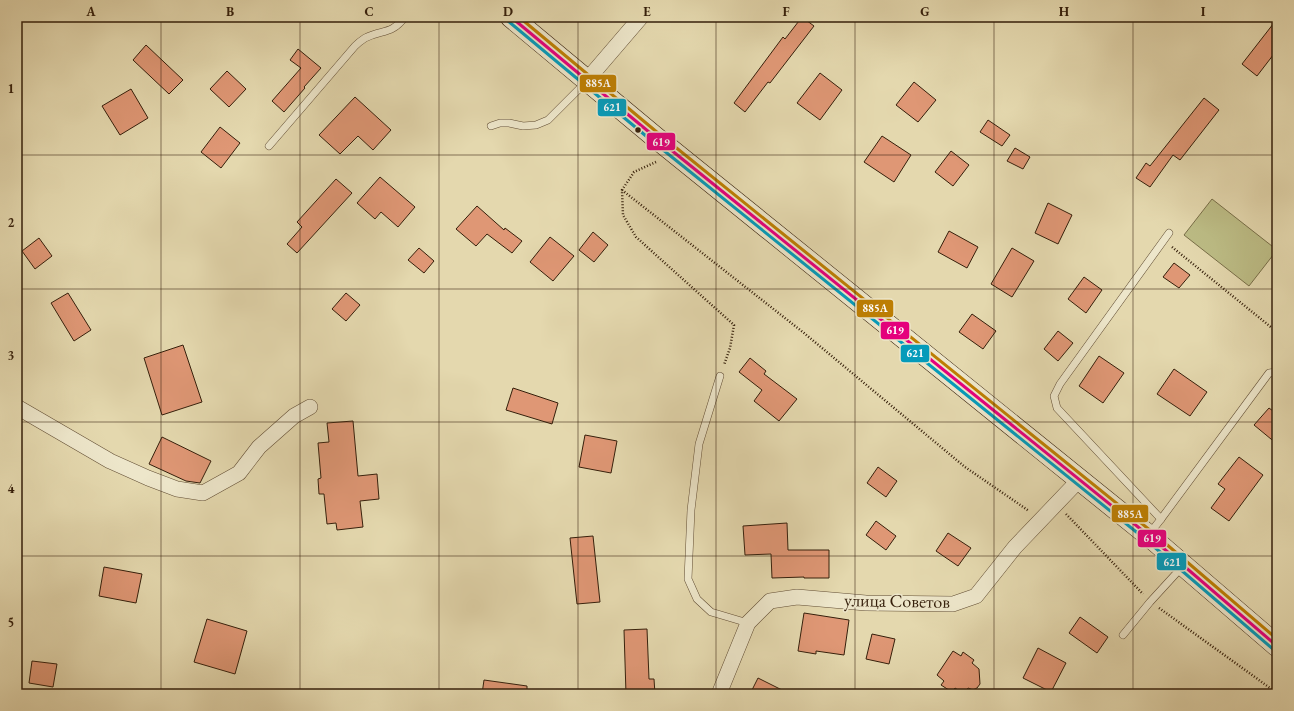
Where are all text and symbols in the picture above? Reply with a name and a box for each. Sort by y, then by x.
text: A [85,3,96,20]
text: B [226,3,234,20]
text: C [364,3,374,20]
text: D [503,3,513,20]
text: E [643,3,651,20]
text: F [782,3,790,20]
text: G [920,3,930,20]
text: H [1059,3,1070,20]
text: I [1201,3,1206,20]
line badge: 885А [579,74,617,93]
text: 885А [585,76,611,90]
text: 1 [8,80,15,97]
line badge: 621 [597,98,627,117]
text: 621 [603,100,621,114]
unlabelled marker [633,125,643,135]
line badge: 619 [646,132,676,151]
text: 619 [652,135,670,149]
text: 2 [8,214,15,231]
line badge: 885А [856,299,894,318]
text: 885А [862,301,888,315]
line badge: 619 [880,321,910,340]
text: 619 [886,323,904,337]
line badge: 621 [900,344,930,363]
text: 621 [906,346,924,360]
text: 3 [8,347,15,364]
text: 4 [8,480,15,497]
line badge: 885А [1111,504,1149,523]
text: 885А [1117,507,1143,521]
line badge: 619 [1137,529,1167,548]
text: 619 [1143,531,1161,545]
line badge: 621 [1156,552,1187,571]
text: 621 [1163,555,1181,569]
street label: улица Советов [844,588,951,613]
text: 5 [8,614,14,631]

